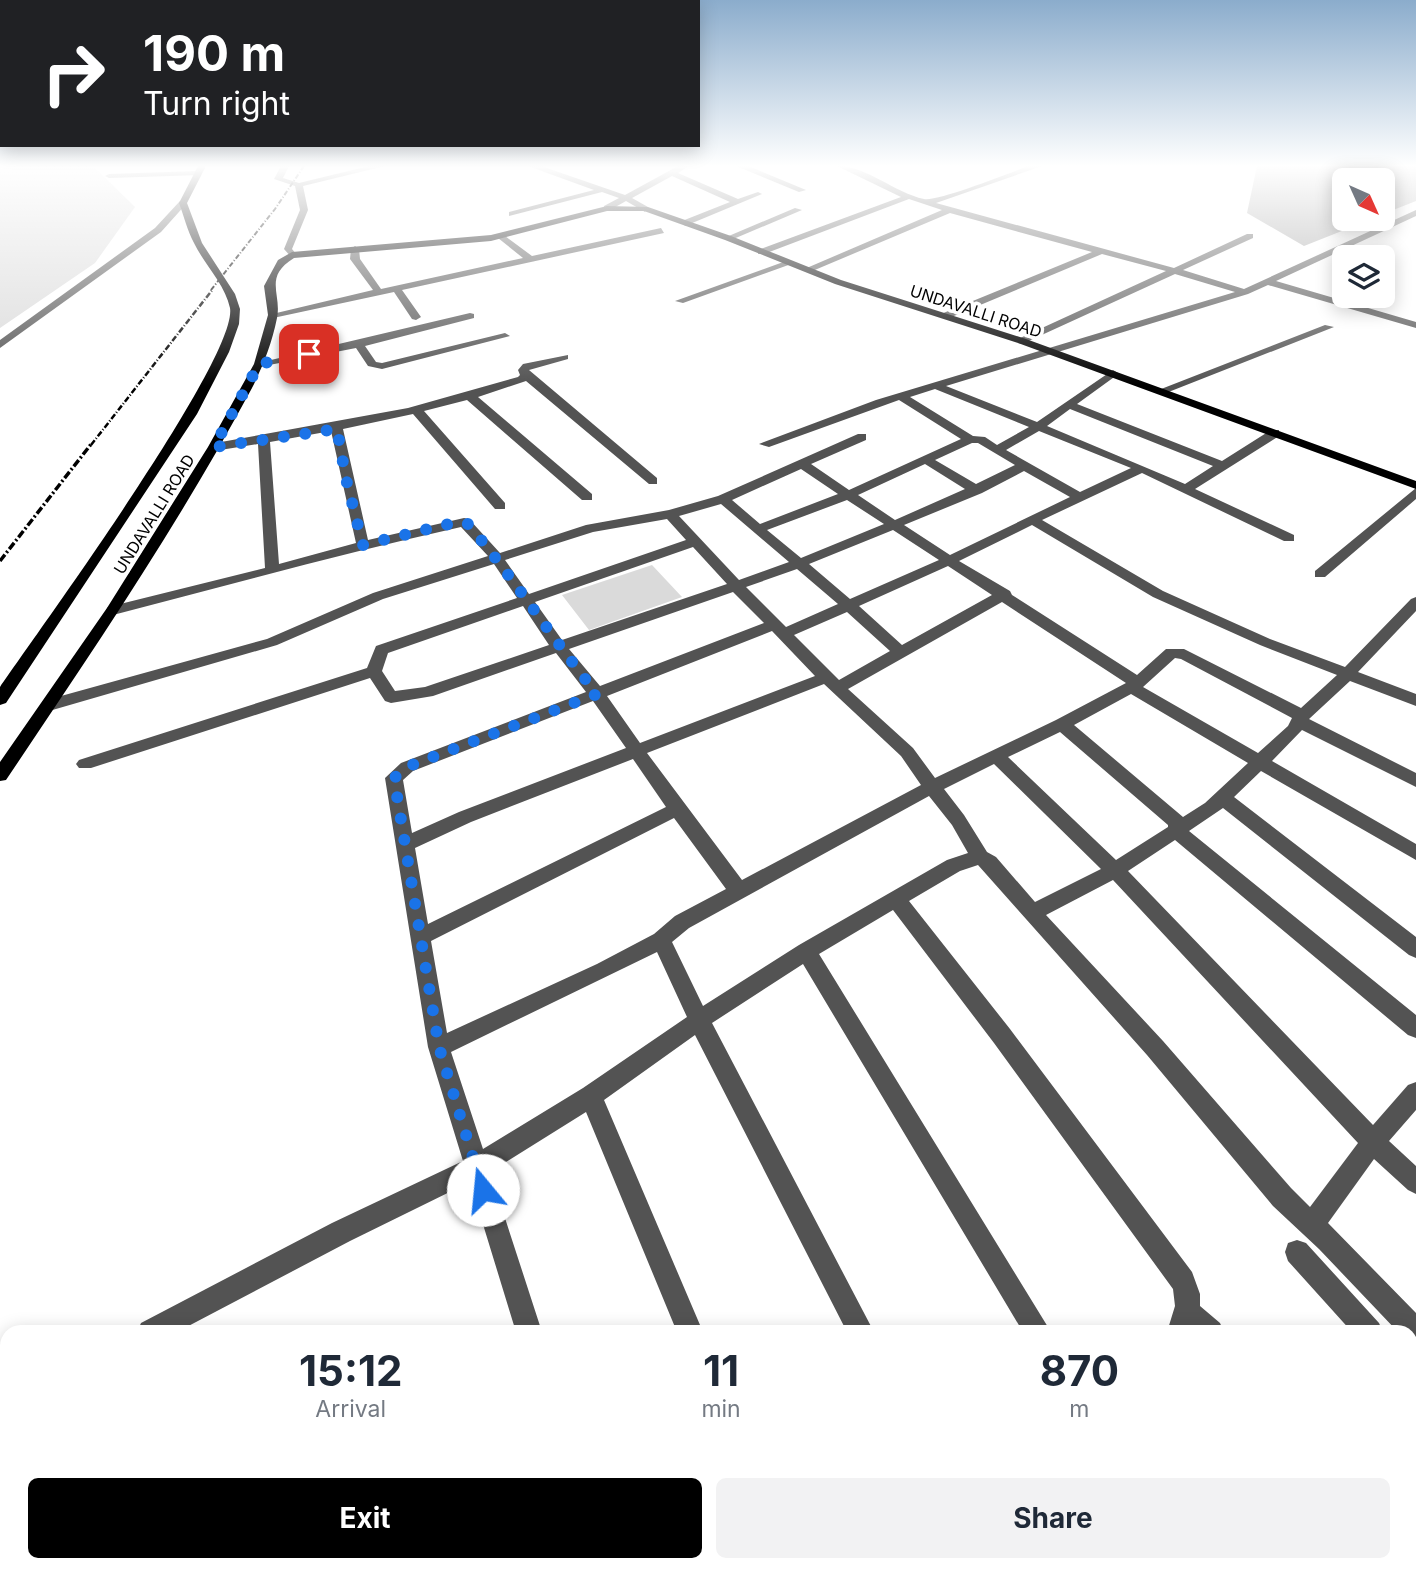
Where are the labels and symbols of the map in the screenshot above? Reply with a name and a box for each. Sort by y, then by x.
north arrow [1332,168,1395,231]
street label: UNDAVALLI ROAD [908,280,1044,342]
pin [279,324,339,384]
street label: UNDAVALLI ROAD [109,450,199,578]
position arrow [446,1153,520,1227]

